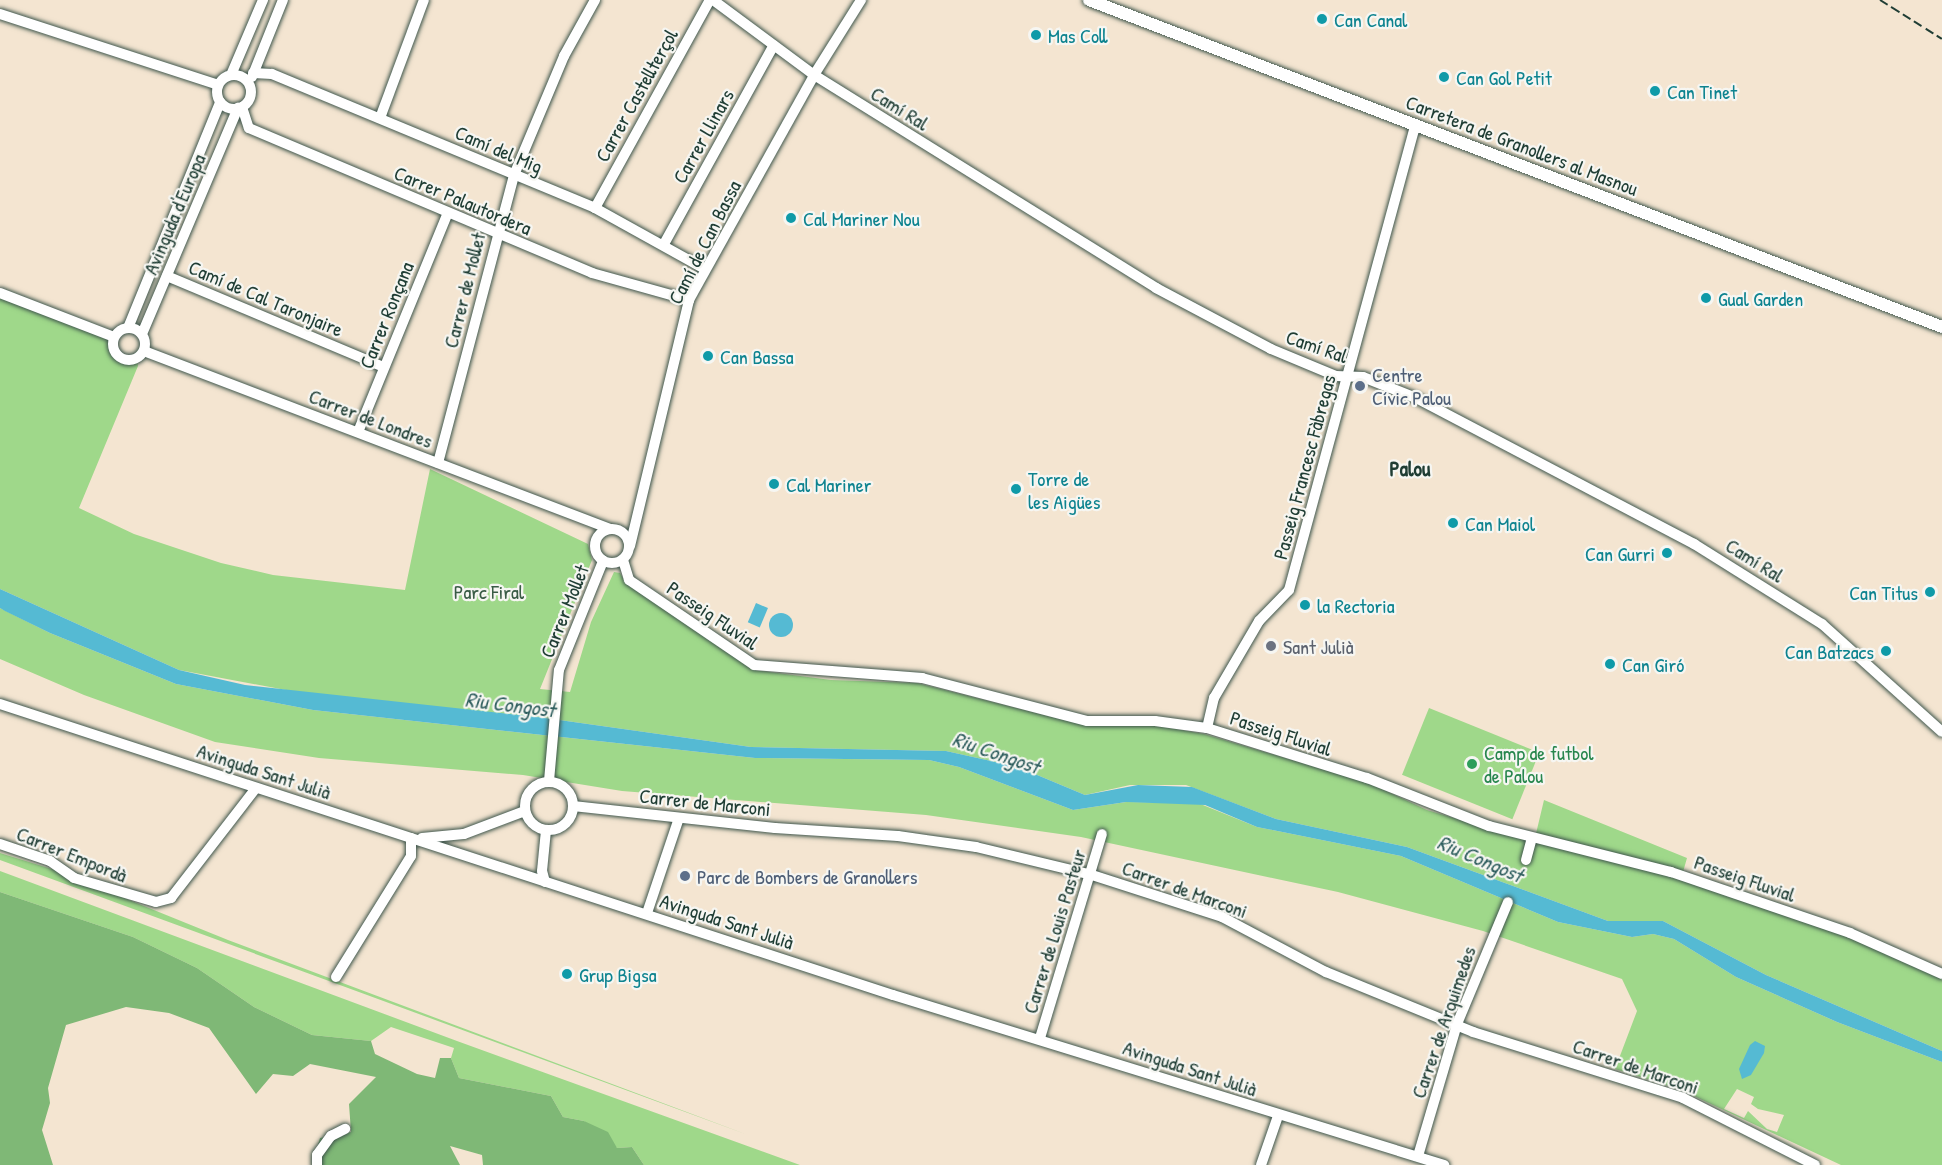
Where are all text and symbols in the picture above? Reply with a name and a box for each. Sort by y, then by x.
place label: Can Canal [1334,7,1407,31]
marker: Can Canal [1315,12,1329,26]
place label: Mas Coll [1048,23,1108,47]
street label: Carrer Castellterçol [590,24,682,166]
marker: Mas Coll [1029,28,1043,42]
place label: Can Gol Petit [1456,65,1552,89]
marker: Can Gol Petit [1437,70,1451,84]
place label: Can Tinet [1667,79,1737,103]
street label: Camí Ral [867,81,933,135]
marker: Can Tinet [1648,84,1662,98]
street label: Carrer Llinars [667,85,739,187]
street label: Carretera de Granollers al Masnou [1403,90,1641,200]
street label: Camí del Mig [452,120,546,178]
street label: Avinguda d'Europa [138,150,210,278]
street label: Carrer Palautordera [391,160,535,240]
street label: Camí de Can Bassa [663,176,745,308]
place label: Cal Mariner Nou [803,206,920,230]
marker: Cal Mariner Nou [784,211,798,225]
street label: Carrer de Mollet [438,230,490,350]
street label: Camí de Cal Taronjaire [185,255,347,341]
street label: Carrer Ronçana [354,258,418,372]
place label: Gual Garden [1718,286,1803,310]
marker: Gual Garden [1699,291,1713,305]
street label: Camí Ral [1283,324,1351,368]
place label: Can Bassa [720,344,794,368]
marker: Can Bassa [701,349,715,363]
place label: Centre Cívic Palou [1372,362,1451,409]
street label: Passeig Francesc Fàbregas [1268,372,1340,562]
marker: Centre Cívic Palou [1353,379,1367,393]
street label: Carrer de Londres [306,383,436,453]
district label: Palou [1390,456,1430,482]
place label: Torre de les Aigües [1028,466,1100,513]
place label: Cal Mariner [786,472,871,496]
marker: Cal Mariner [767,477,781,491]
marker: Torre de les Aigües [1009,482,1023,496]
place label: Can Maiol [1465,511,1535,535]
marker: Can Maiol [1446,516,1460,530]
street label: Camí Ral [1722,533,1788,587]
place label: Can Gurri [1585,541,1655,565]
marker: Can Gurri [1660,546,1674,560]
street label: Carrer Mollet [535,561,593,661]
street label: Passeig Fluvial [663,576,763,654]
park label: Parc Firal [454,579,524,603]
place label: Can Titus [1849,580,1918,604]
marker: Can Titus [1923,585,1937,599]
place label: la Rectoria [1317,593,1395,617]
marker: la Rectoria [1298,598,1312,612]
place label: Sant Julià [1283,634,1354,658]
marker: Sant Julià [1264,639,1278,653]
place label: Can Batzacs [1785,639,1874,663]
marker: Can Batzacs [1879,644,1893,658]
place label: Can Giró [1622,652,1684,676]
marker: Can Giró [1603,657,1617,671]
water label: Riu Congost [464,687,556,723]
street label: Passeig Fluvial [1227,705,1335,761]
water label: Riu Congost [949,726,1043,780]
street label: Avinguda Sant Julià [194,738,334,804]
place label: Camp de futbol de Palou [1484,740,1594,787]
marker: Camp de futbol de Palou [1465,757,1479,771]
street label: Carrer de Marconi [638,783,772,821]
street label: Carrer Empordà [13,821,131,887]
water label: Riu Congost [1434,830,1526,888]
street label: Carrer de Louis Pasteur [1018,846,1090,1016]
street label: Passeig Fluvial [1691,850,1799,906]
street label: Carrer de Marconi [1119,855,1251,923]
place label: Parc de Bombers de Granollers [697,864,917,888]
marker: Parc de Bombers de Granollers [678,869,692,883]
street label: Avinguda Sant Julià [657,888,797,954]
street label: Carrer de Arquimedes [1406,943,1480,1101]
place label: Grup Bigsa [579,962,657,986]
marker: Grup Bigsa [560,967,574,981]
street label: Carrer de Marconi [1570,1033,1702,1099]
street label: Avinguda Sant Julià [1120,1035,1260,1101]

